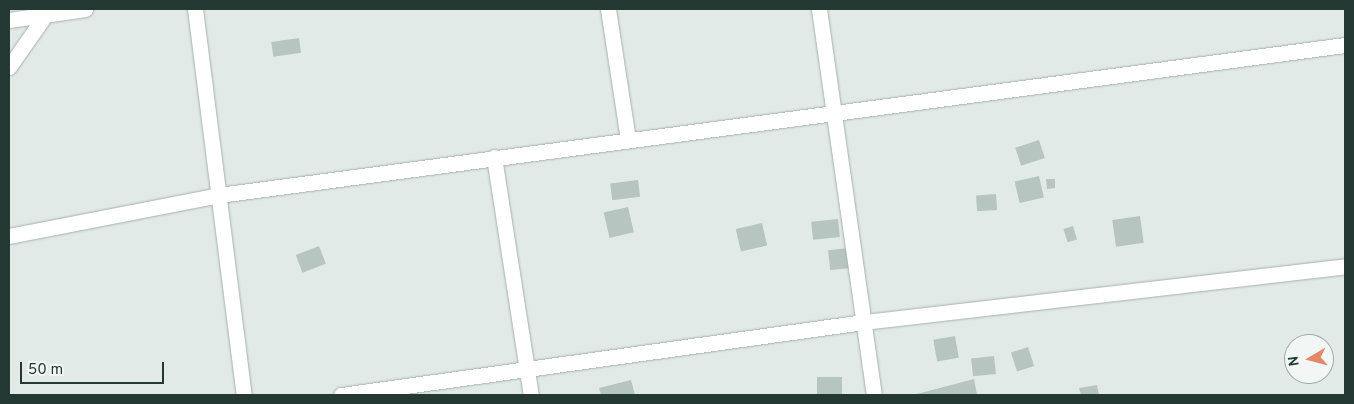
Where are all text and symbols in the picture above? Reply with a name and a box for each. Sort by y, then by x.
north arrow [1284,334,1334,384]
scale bar [22,352,166,384]
text: N [1286,355,1304,367]
text: 50 m [28,361,63,380]

